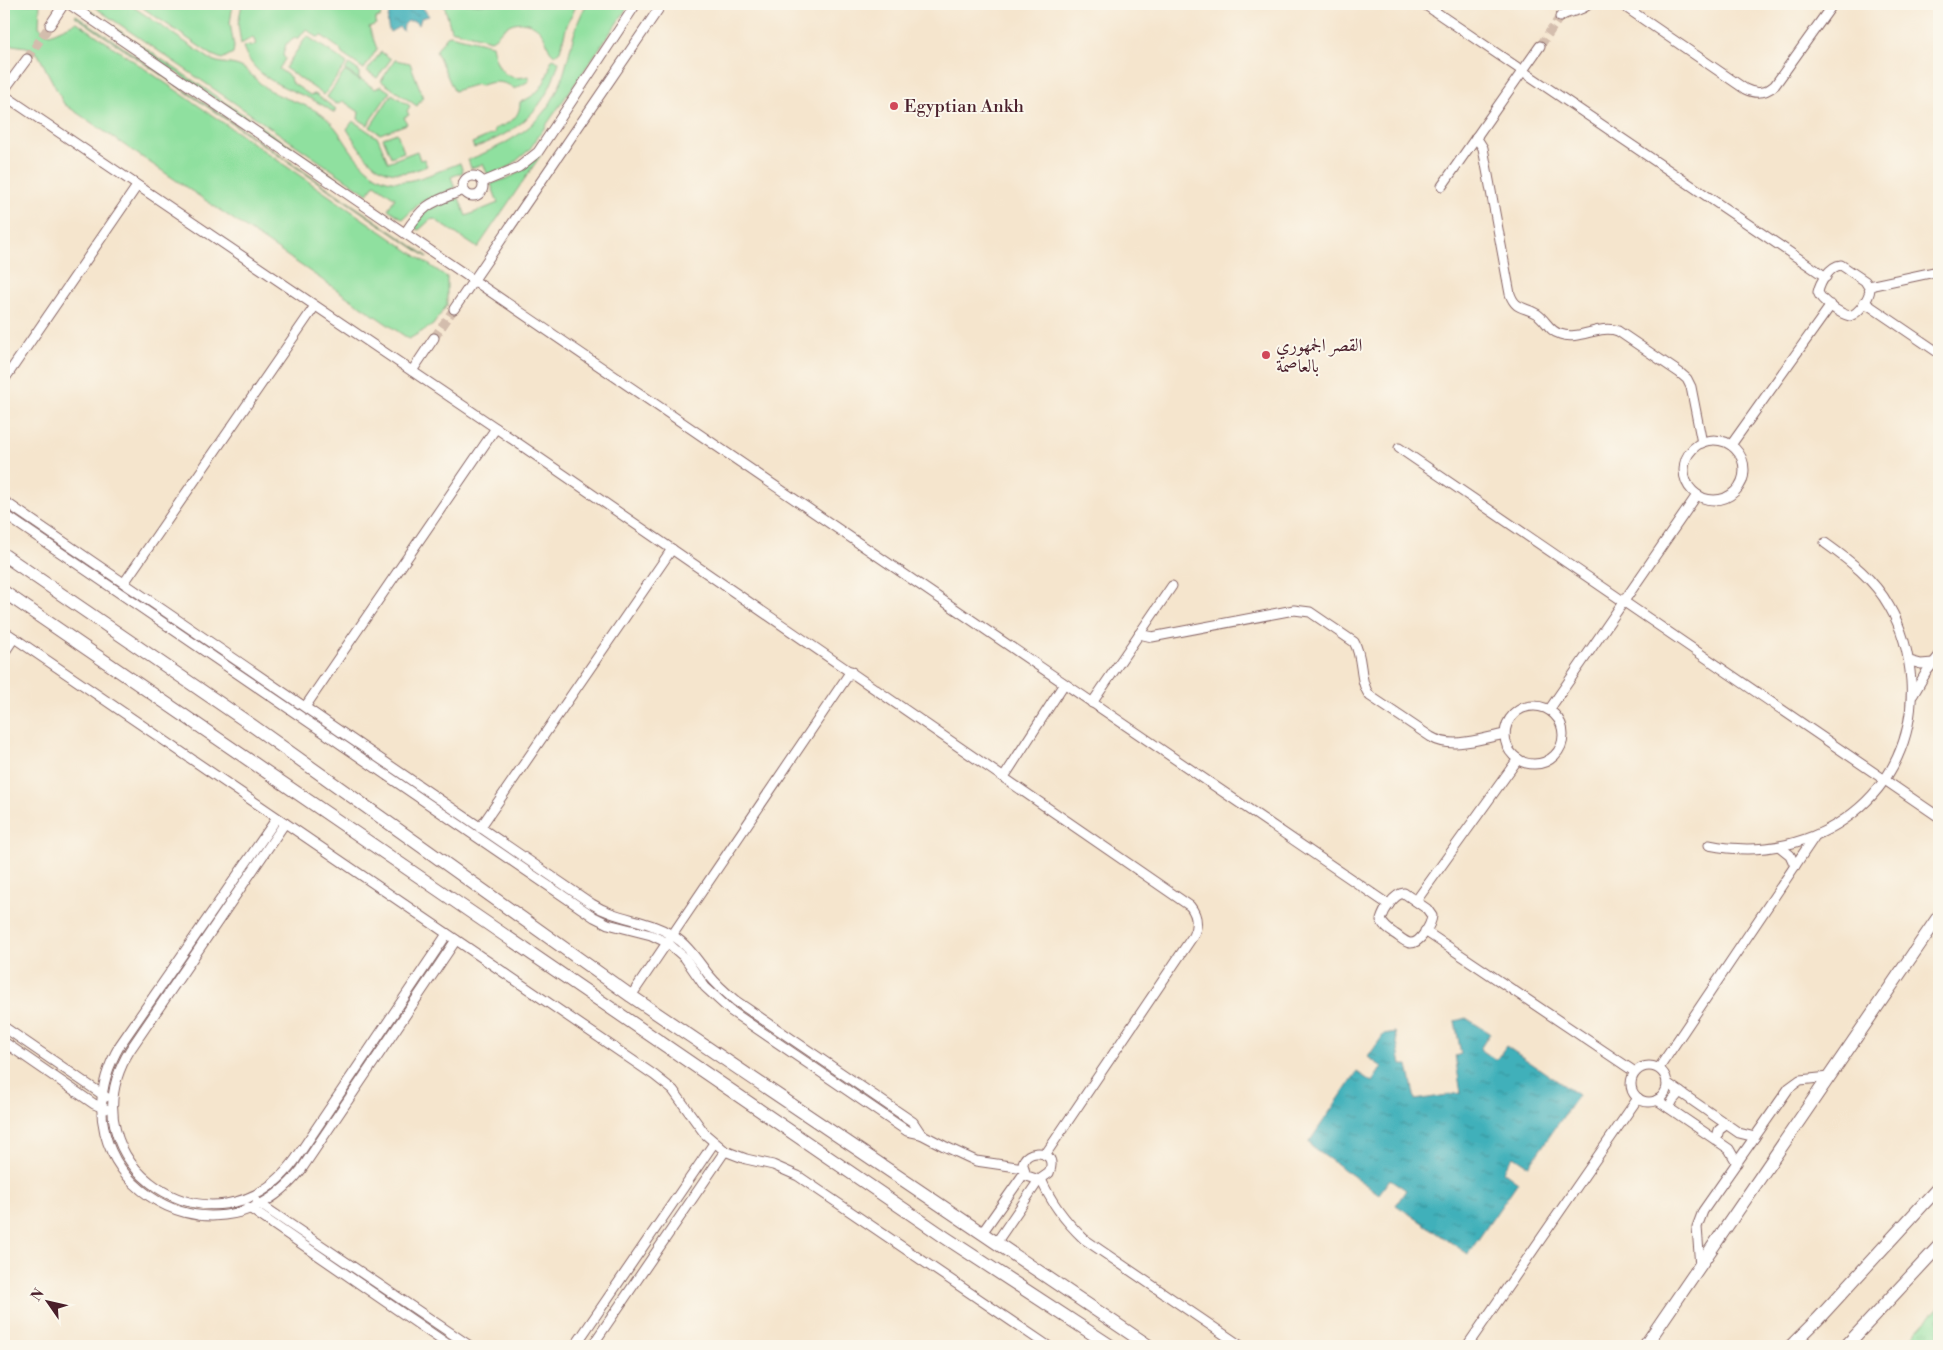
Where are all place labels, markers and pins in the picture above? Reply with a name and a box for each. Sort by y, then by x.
place label: Egyptian Ankh [904,95,1024,118]
marker: Egyptian Ankh [888,100,900,112]
place label: القصر الجمهوري بالعاصمة [1276,334,1363,378]
marker: القصر الجمهوري بالعاصمة [1260,349,1272,361]

